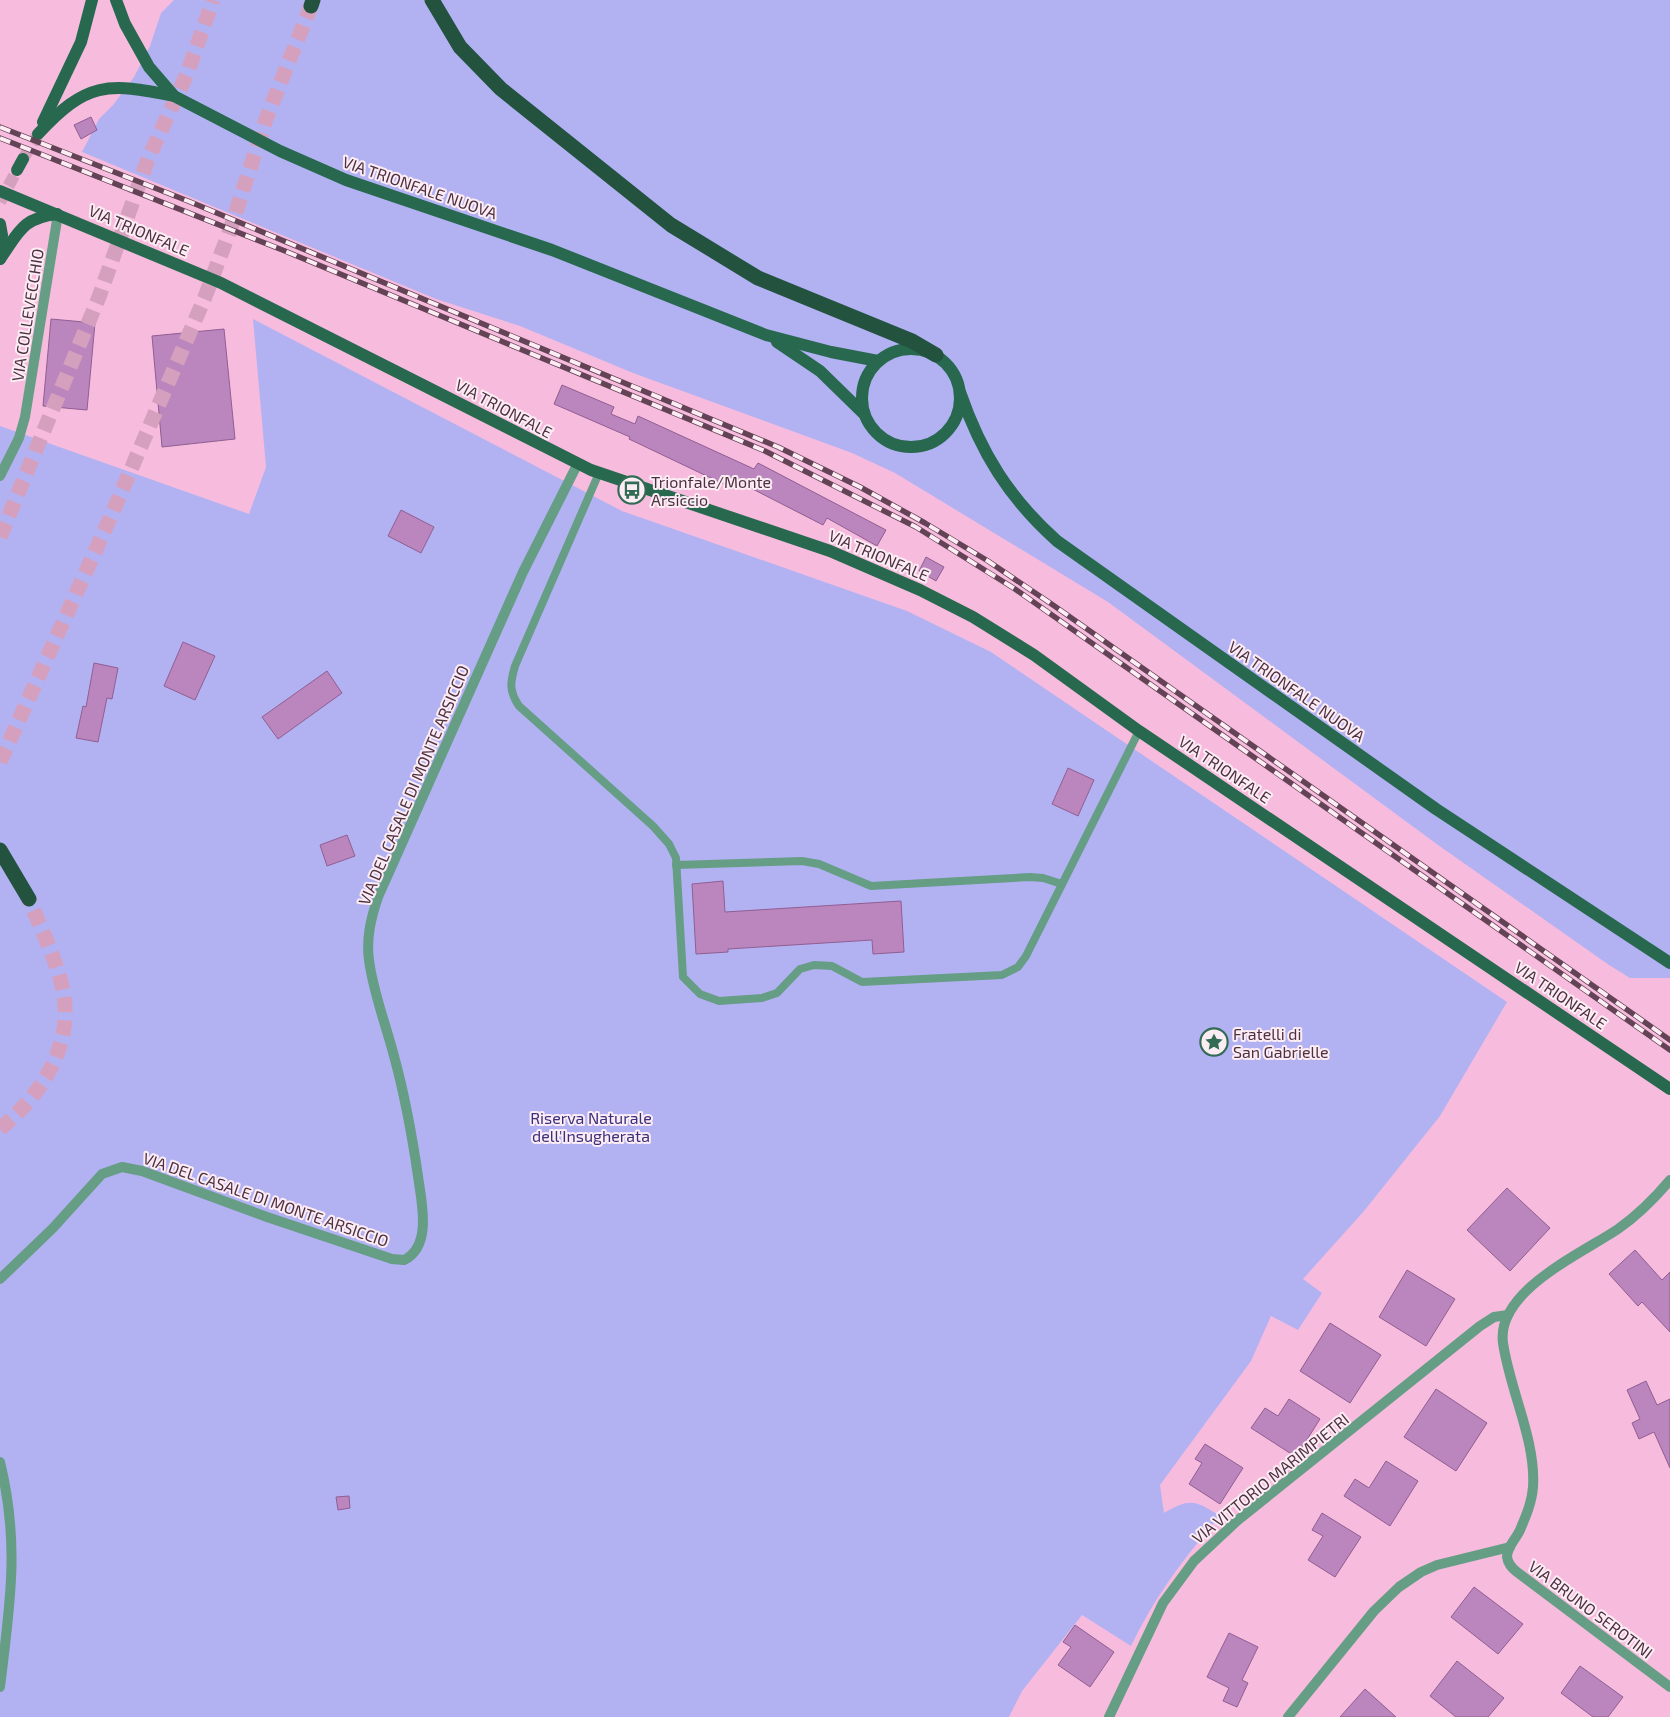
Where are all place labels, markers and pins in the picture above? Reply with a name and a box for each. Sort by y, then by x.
place label: Trionfale/Monte Arsiccio [651,472,771,509]
bus stop icon: Trionfale/Monte Arsiccio [617,475,647,505]
place label: Fratelli di San Gabrielle [1233,1024,1329,1061]
place icon: Fratelli di San Gabrielle [1199,1027,1229,1057]

